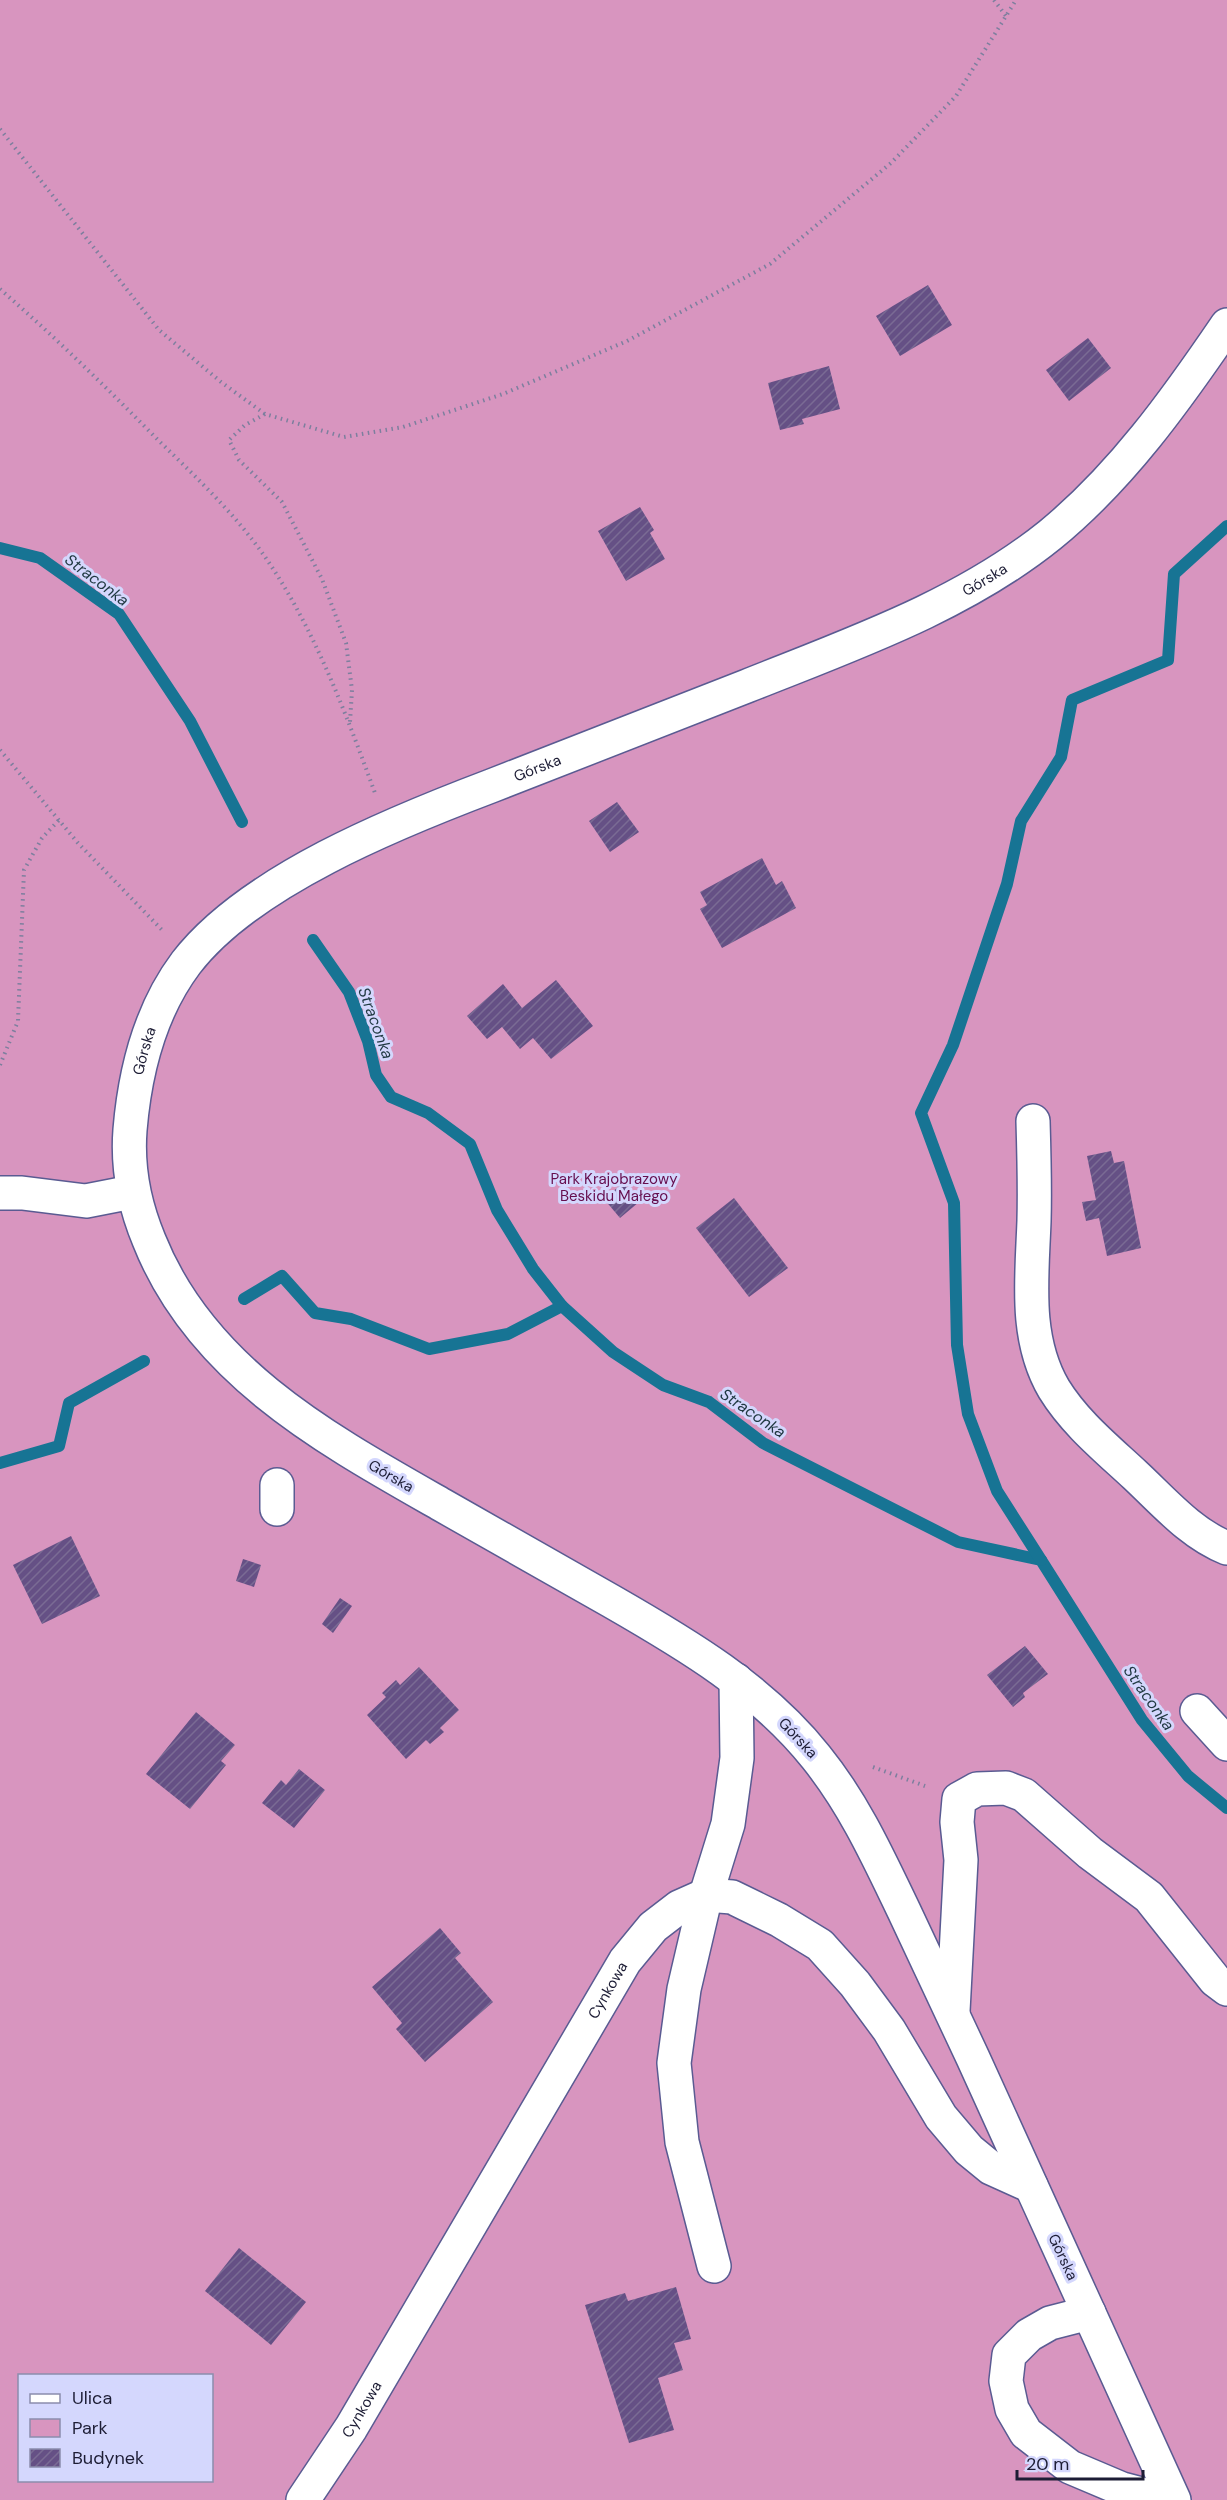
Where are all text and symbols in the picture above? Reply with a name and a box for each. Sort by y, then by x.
water label: Straconka [61,549,133,611]
street label: Górska [959,559,1011,601]
street label: Górska [511,750,564,786]
water label: Straconka [353,984,399,1062]
street label: Górska [128,1024,161,1077]
park label: Park Krajobrazowy Beskidu Małego [551,1169,678,1206]
water label: Straconka [716,1383,790,1443]
street label: Górska [365,1455,417,1497]
water label: Straconka [1119,1661,1179,1735]
street label: Górska [774,1713,822,1763]
street label: Cynkowa [583,1958,632,2022]
street label: Górska [1044,2231,1082,2283]
legend [18,2374,213,2482]
street label: Cynkowa [337,2377,386,2442]
text: Ulica [72,2386,112,2410]
text: Park [72,2416,108,2440]
scale bar [1017,2443,1143,2481]
text: Budynek [72,2446,144,2470]
text: 20 m [1026,2452,1069,2476]

